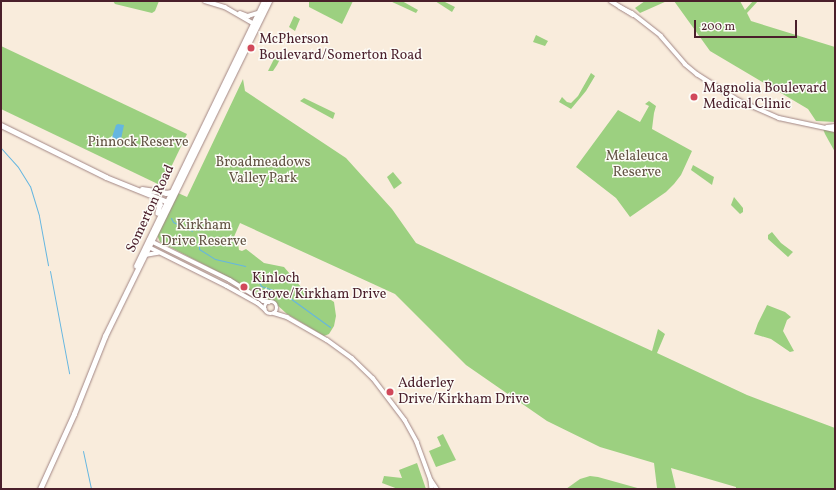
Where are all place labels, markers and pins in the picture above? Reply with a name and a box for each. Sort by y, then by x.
place label: McPherson Boulevard/Somerton Road [259,32,422,64]
marker: McPherson Boulevard/Somerton Road [246,43,256,53]
place label: Magnolia Boulevard Medical Clinic [703,81,827,114]
marker: Magnolia Boulevard Medical Clinic [688,91,700,103]
place label: Kinloch Grove/Kirkham Drive [252,271,386,304]
marker: Kinloch Grove/Kirkham Drive [239,282,249,292]
place label: Adderley Drive/Kirkham Drive [398,376,529,408]
marker: Adderley Drive/Kirkham Drive [385,387,395,397]

